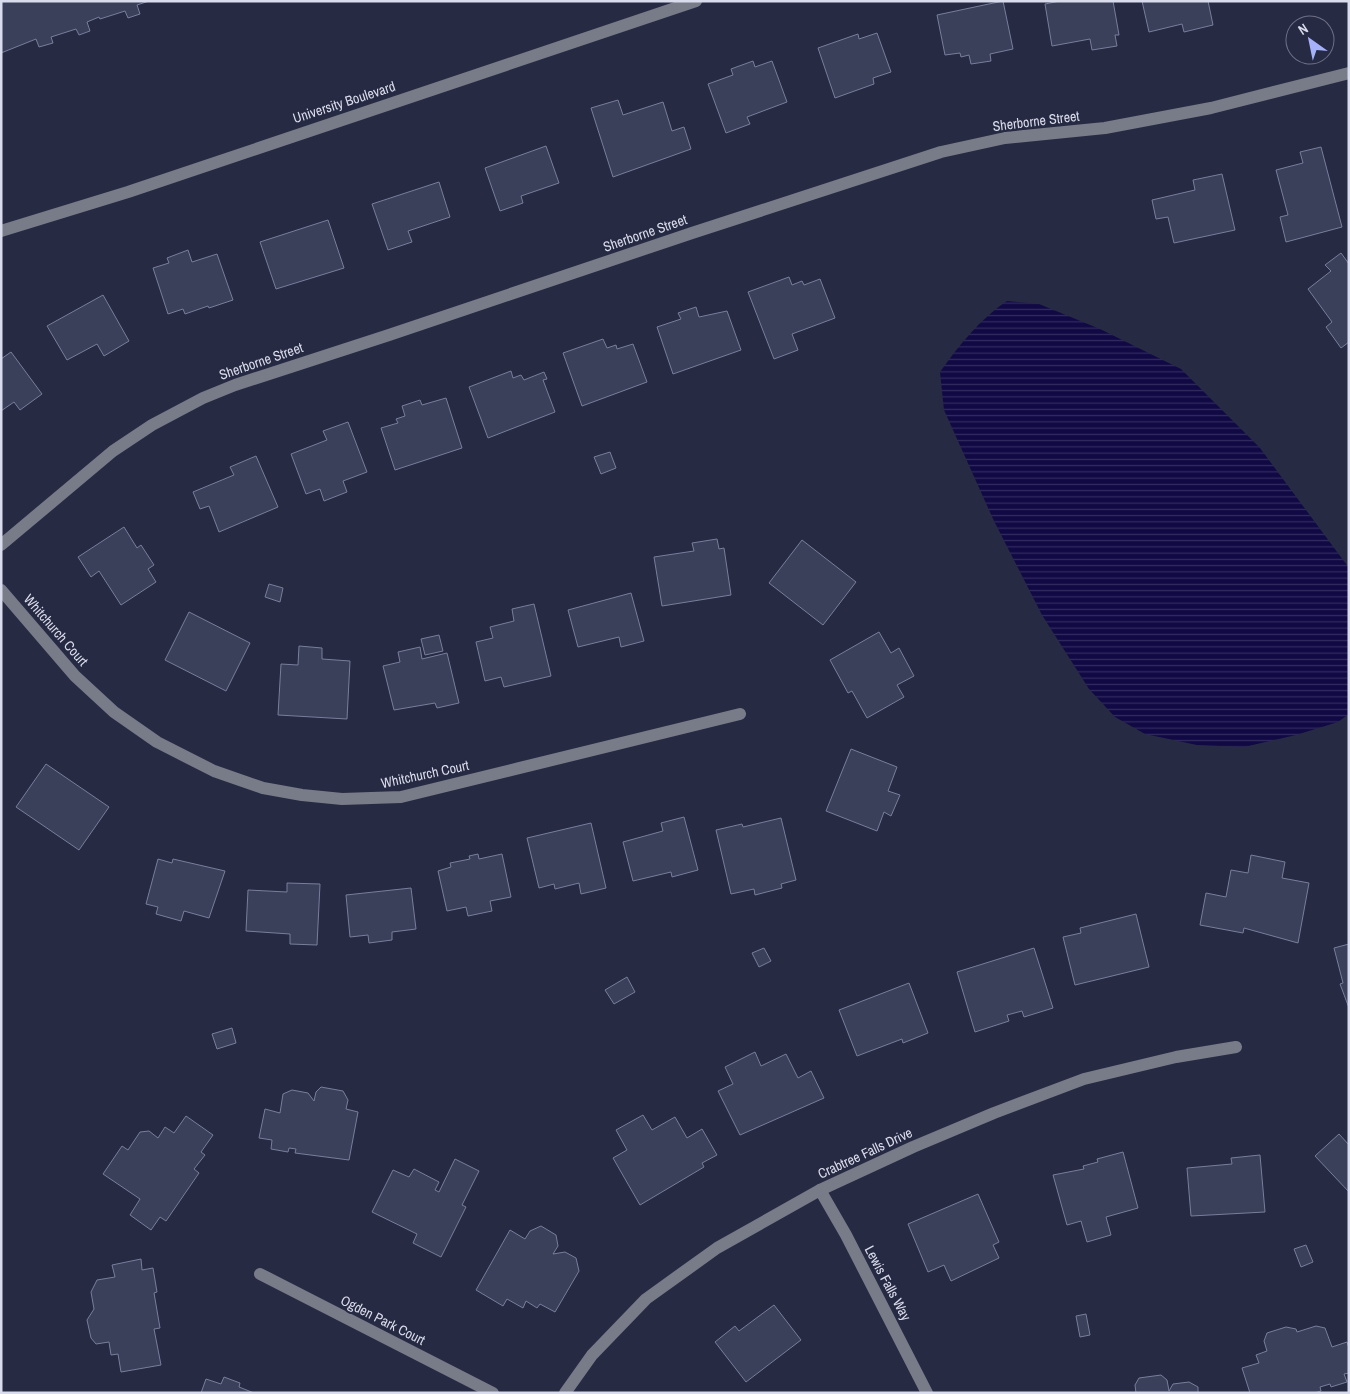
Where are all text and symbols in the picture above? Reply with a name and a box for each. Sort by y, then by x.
north arrow [1285,15,1335,65]
text: N [1295,19,1311,39]
street label: University Boulevard [291,77,397,127]
street label: Sherborne Street [992,107,1080,135]
street label: Sherborne Street [601,210,689,256]
street label: Sherborne Street [217,338,305,384]
street label: Whitchurch Court [20,590,92,670]
street label: Whitchurch Court [379,756,471,792]
street label: Crabtree Falls Drive [815,1123,915,1183]
street label: Lewis Falls Way [861,1242,915,1324]
street label: Ogden Park Court [338,1291,428,1349]

